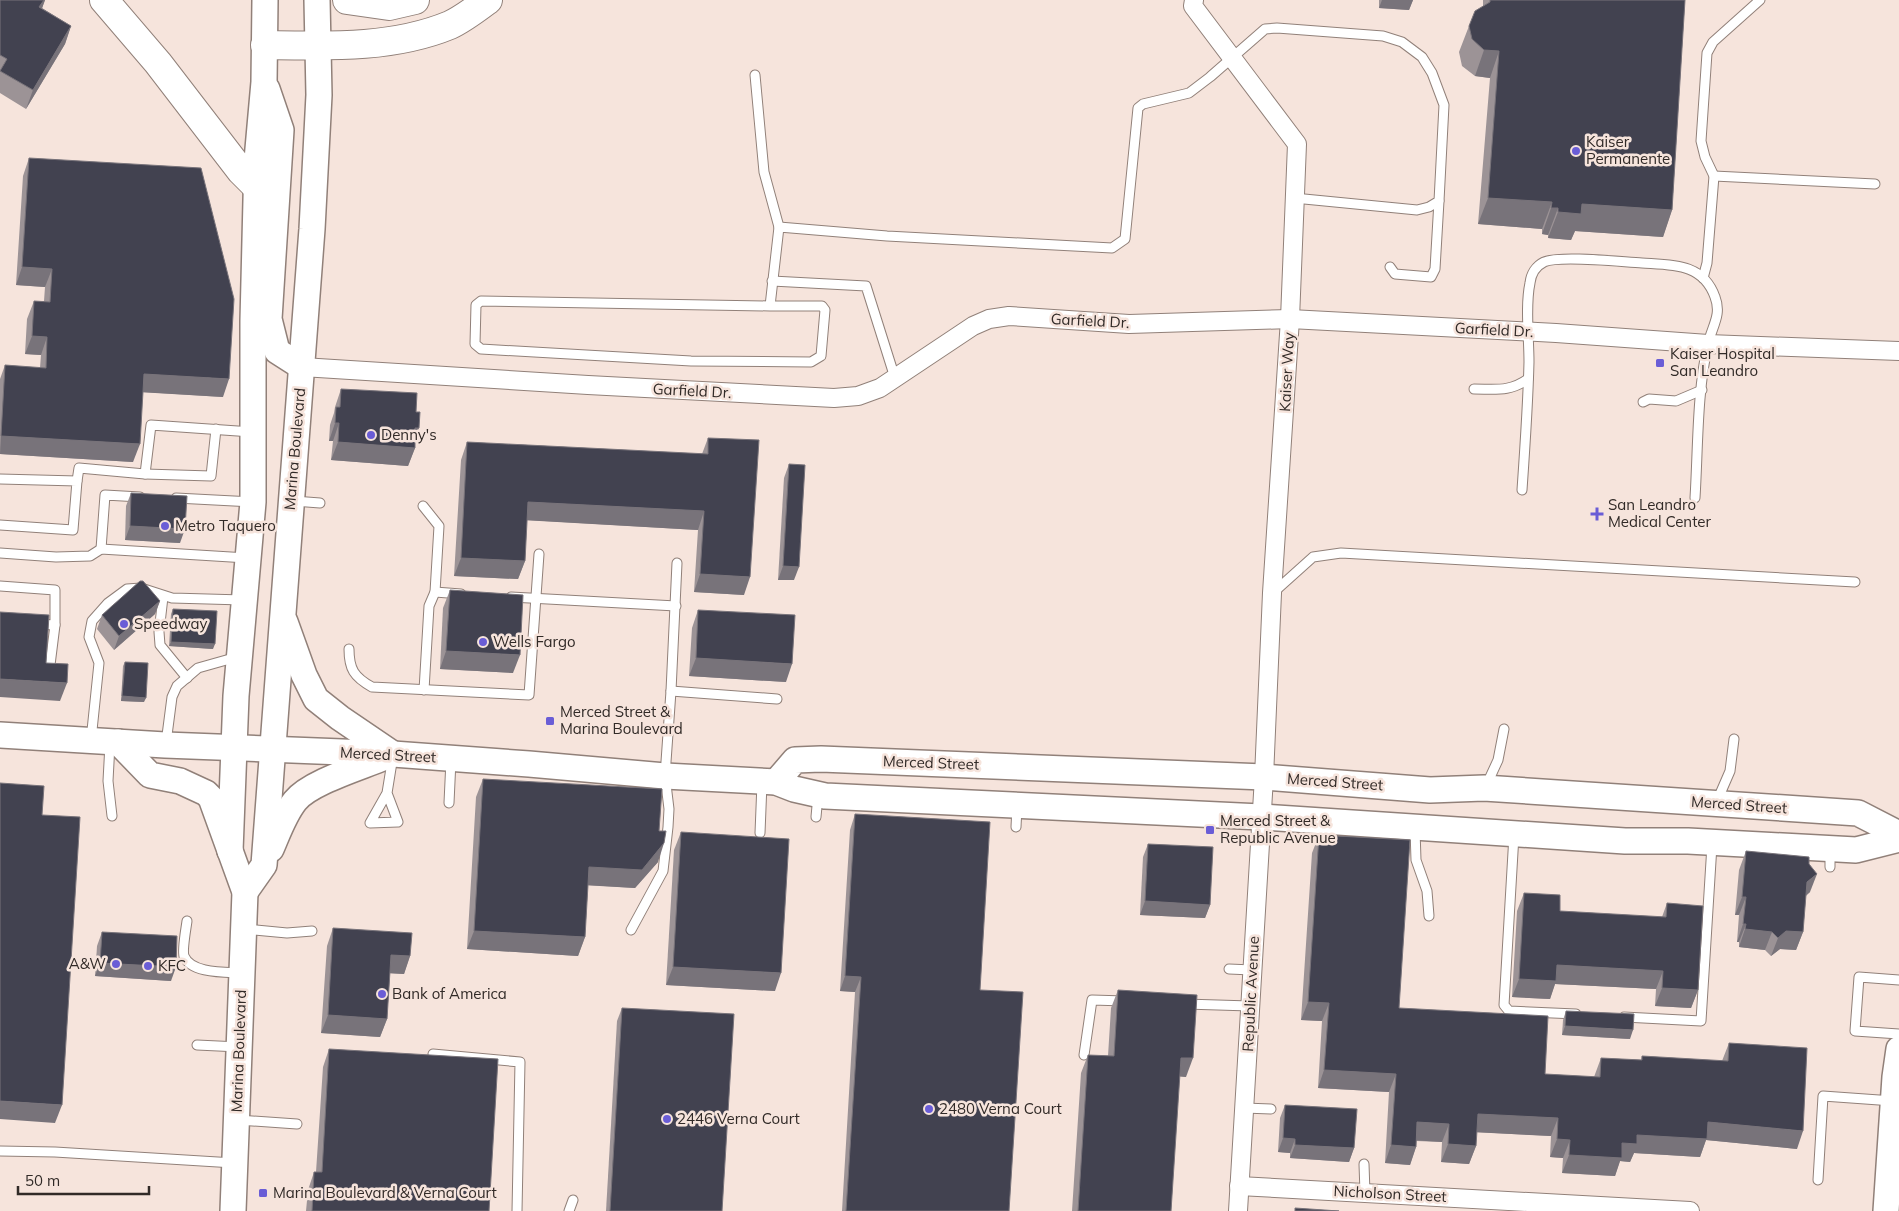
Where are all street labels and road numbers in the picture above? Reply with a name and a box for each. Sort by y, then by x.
street label: Garfield Dr. [1050,309,1130,332]
street label: Garfield Dr. [1454,318,1534,341]
street label: Kaiser Way [1275,332,1298,412]
street label: Garfield Dr. [652,379,732,402]
street label: Marina Boulevard [280,387,309,511]
street label: Merced Street [339,742,437,767]
street label: Merced Street [883,751,979,774]
street label: Merced Street [1286,769,1384,794]
street label: Merced Street [1690,792,1788,817]
street label: Republic Avenue [1238,936,1263,1052]
street label: Marina Boulevard [227,989,250,1113]
street label: Nicholson Street [1333,1181,1447,1206]

